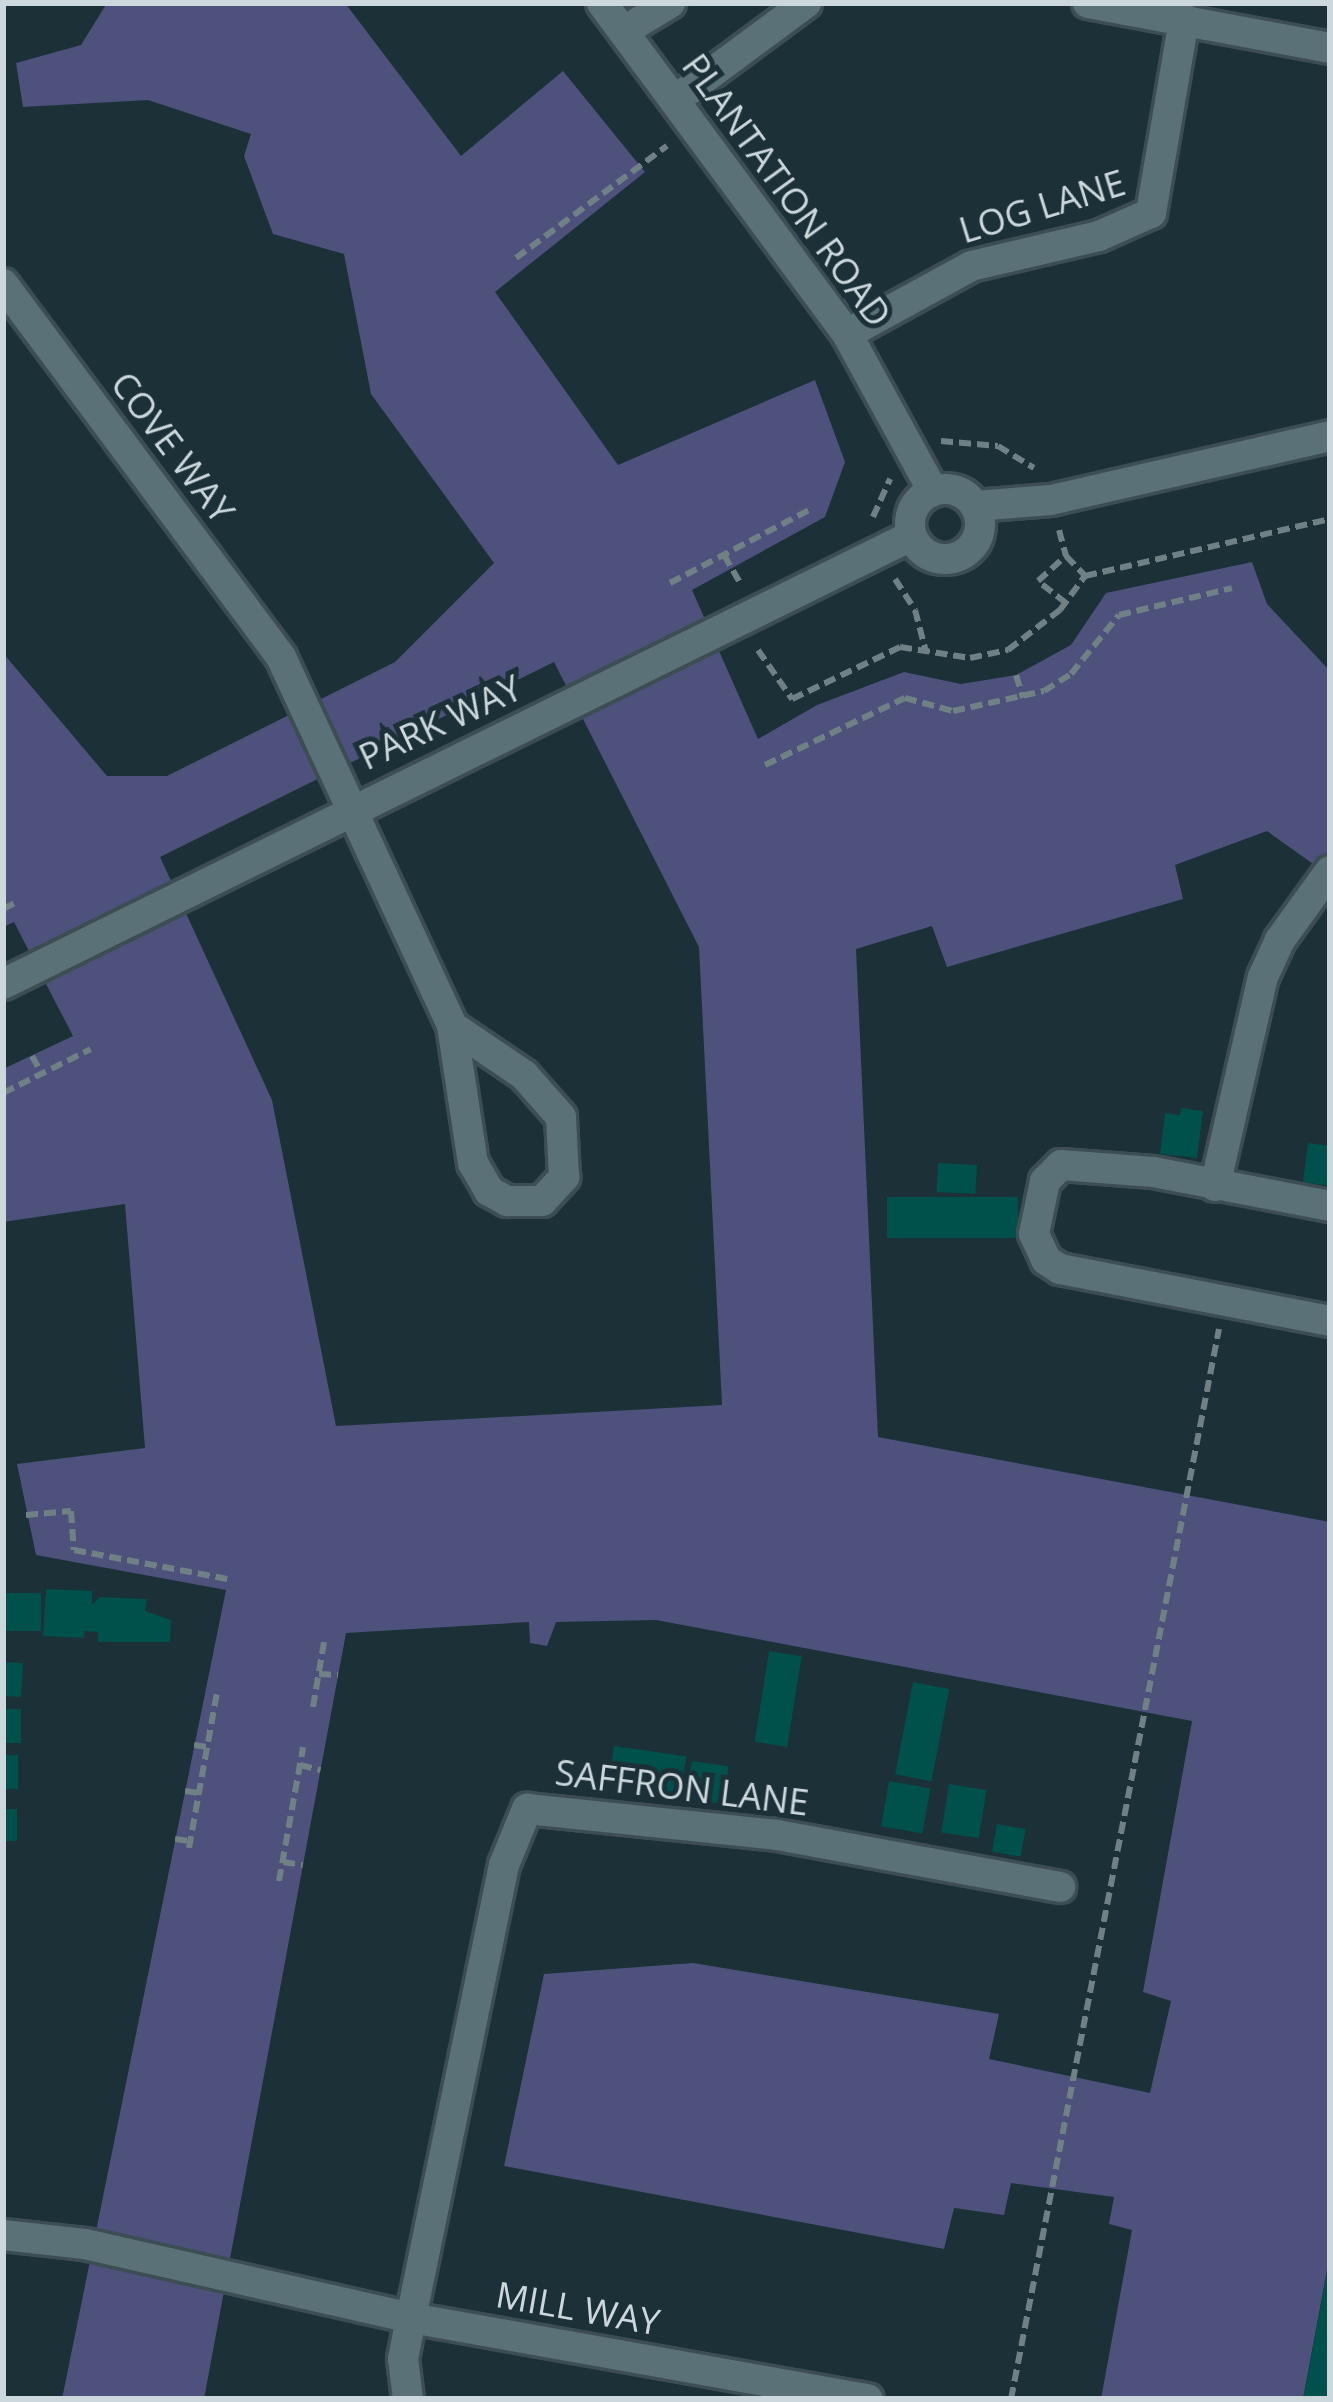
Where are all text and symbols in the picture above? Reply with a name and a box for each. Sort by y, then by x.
street label: PLANTATION ROAD [674,45,900,335]
street label: LOG LANE [954,160,1130,252]
street label: COVE WAY [102,363,244,531]
street label: PARK WAY [352,666,528,778]
street label: SAFFRON LANE [553,1750,811,1824]
street label: MILL WAY [493,2272,663,2344]

